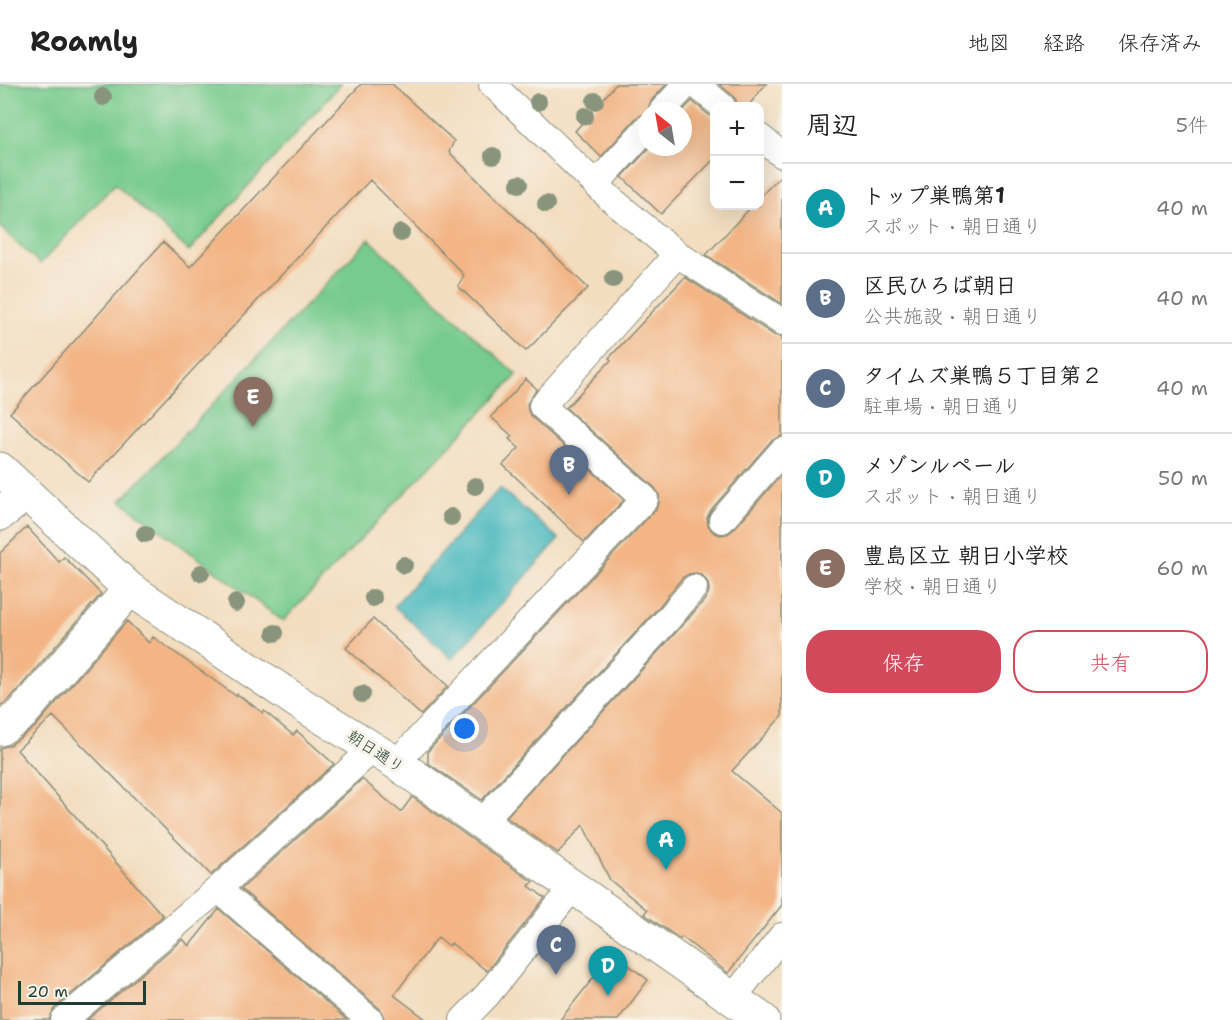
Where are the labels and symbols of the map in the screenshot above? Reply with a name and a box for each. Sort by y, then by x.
north arrow [638,102,692,156]
pin: E [234,378,272,427]
pin: B [550,446,588,495]
your location [450,714,479,743]
street label: 朝日通り [343,725,408,778]
pin: A [646,820,686,870]
pin: C [536,926,576,975]
pin: D [588,946,628,996]
scale bar [18,978,146,1006]

